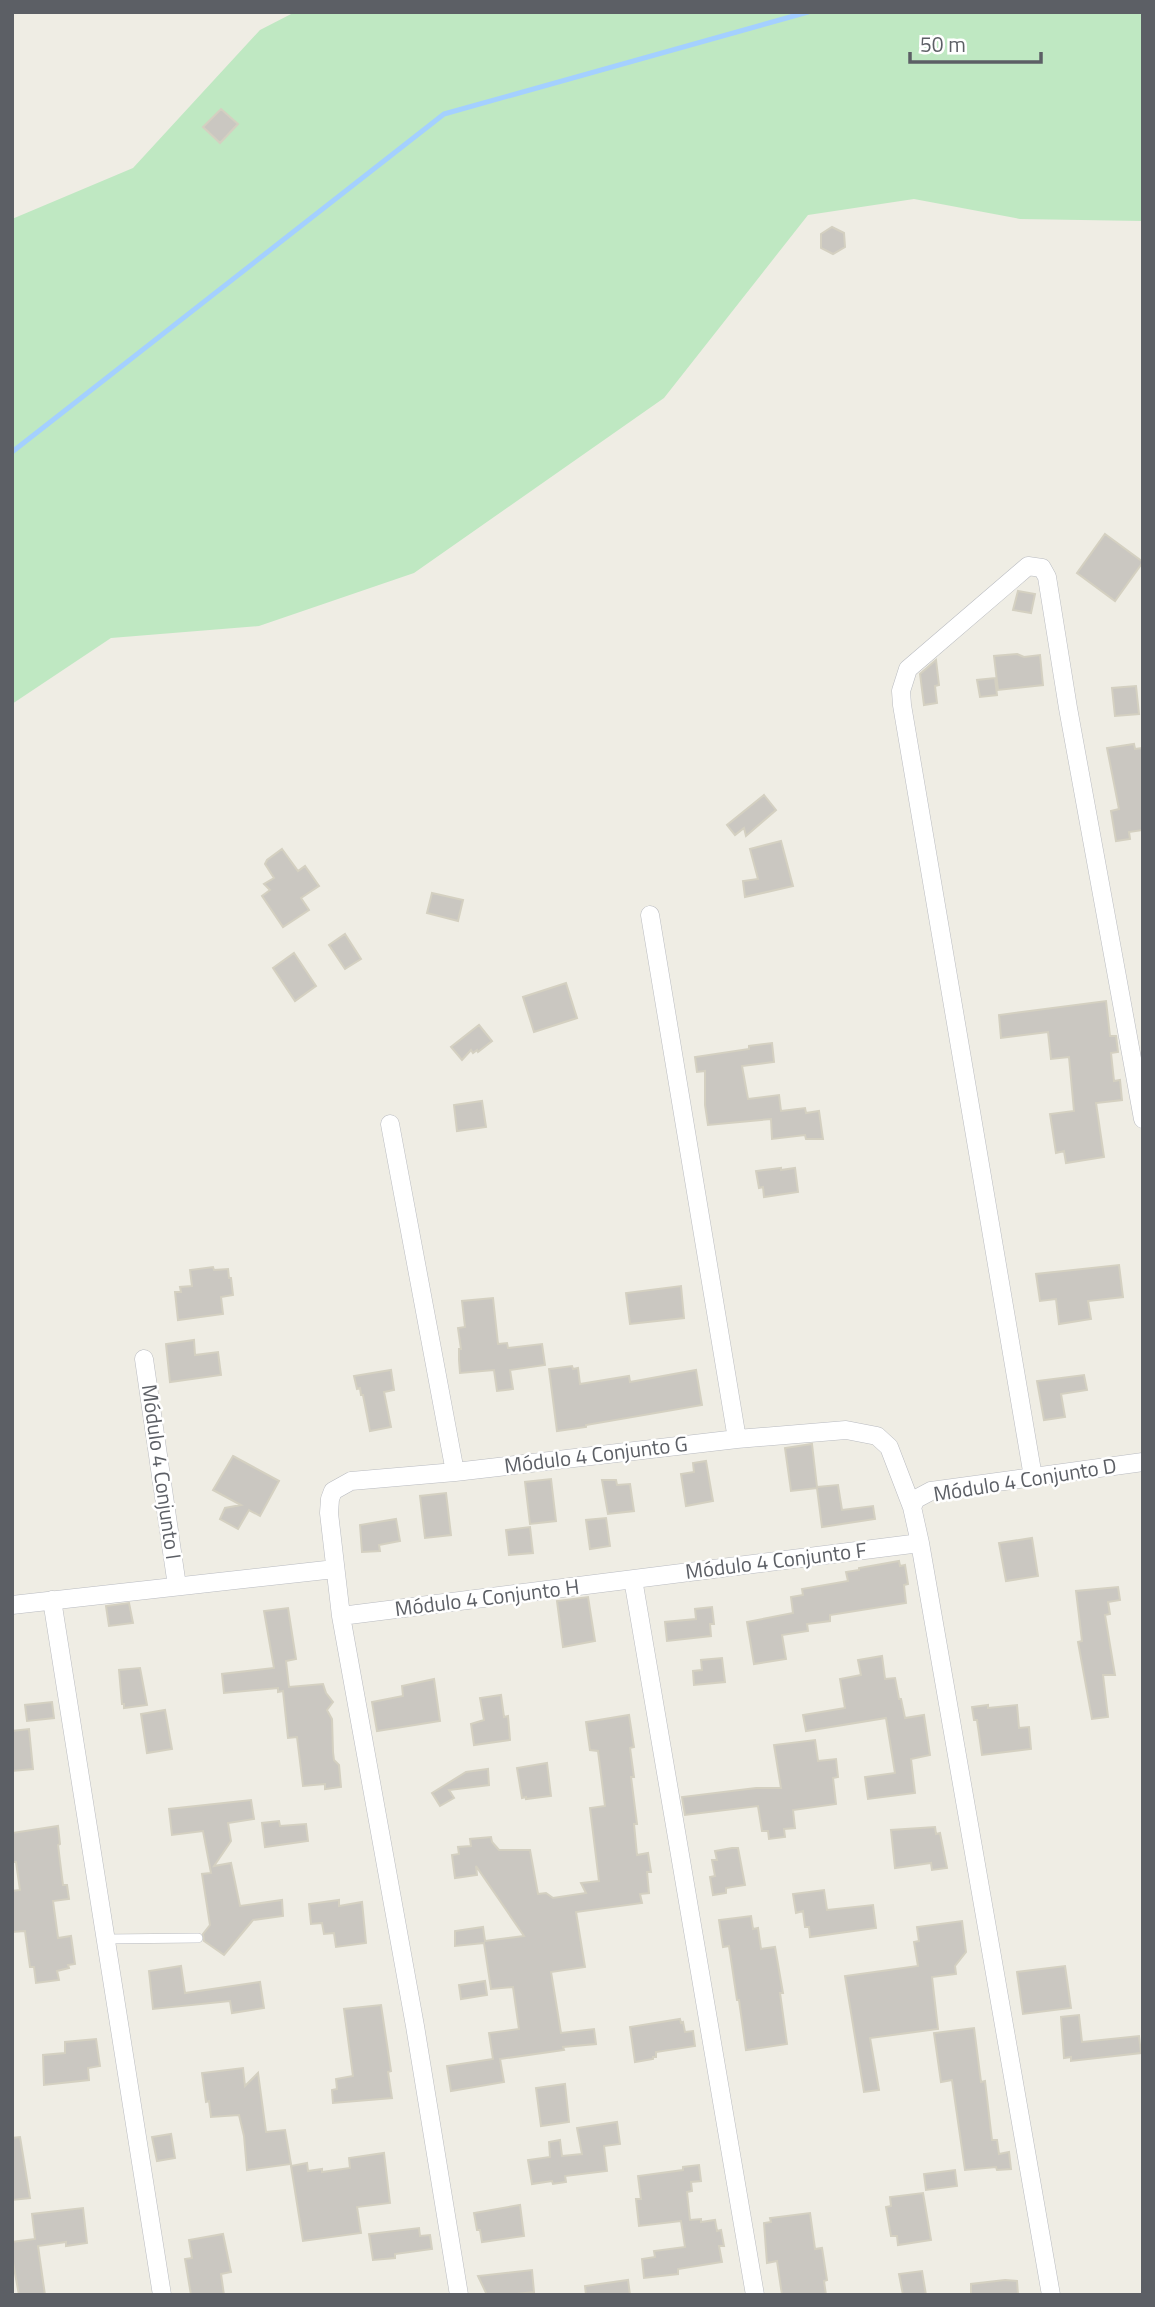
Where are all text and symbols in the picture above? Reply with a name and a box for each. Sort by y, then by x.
scale bar [910,21,1041,65]
text: 50 m [920,28,966,60]
street label: Módulo 4 Conjunto I [134,1382,190,1562]
street label: Módulo 4 Conjunto G [502,1427,689,1481]
street label: Módulo 4 Conjunto D [931,1449,1119,1509]
street label: Módulo 4 Conjunto F [683,1533,868,1587]
street label: Módulo 4 Conjunto H [393,1570,581,1624]

